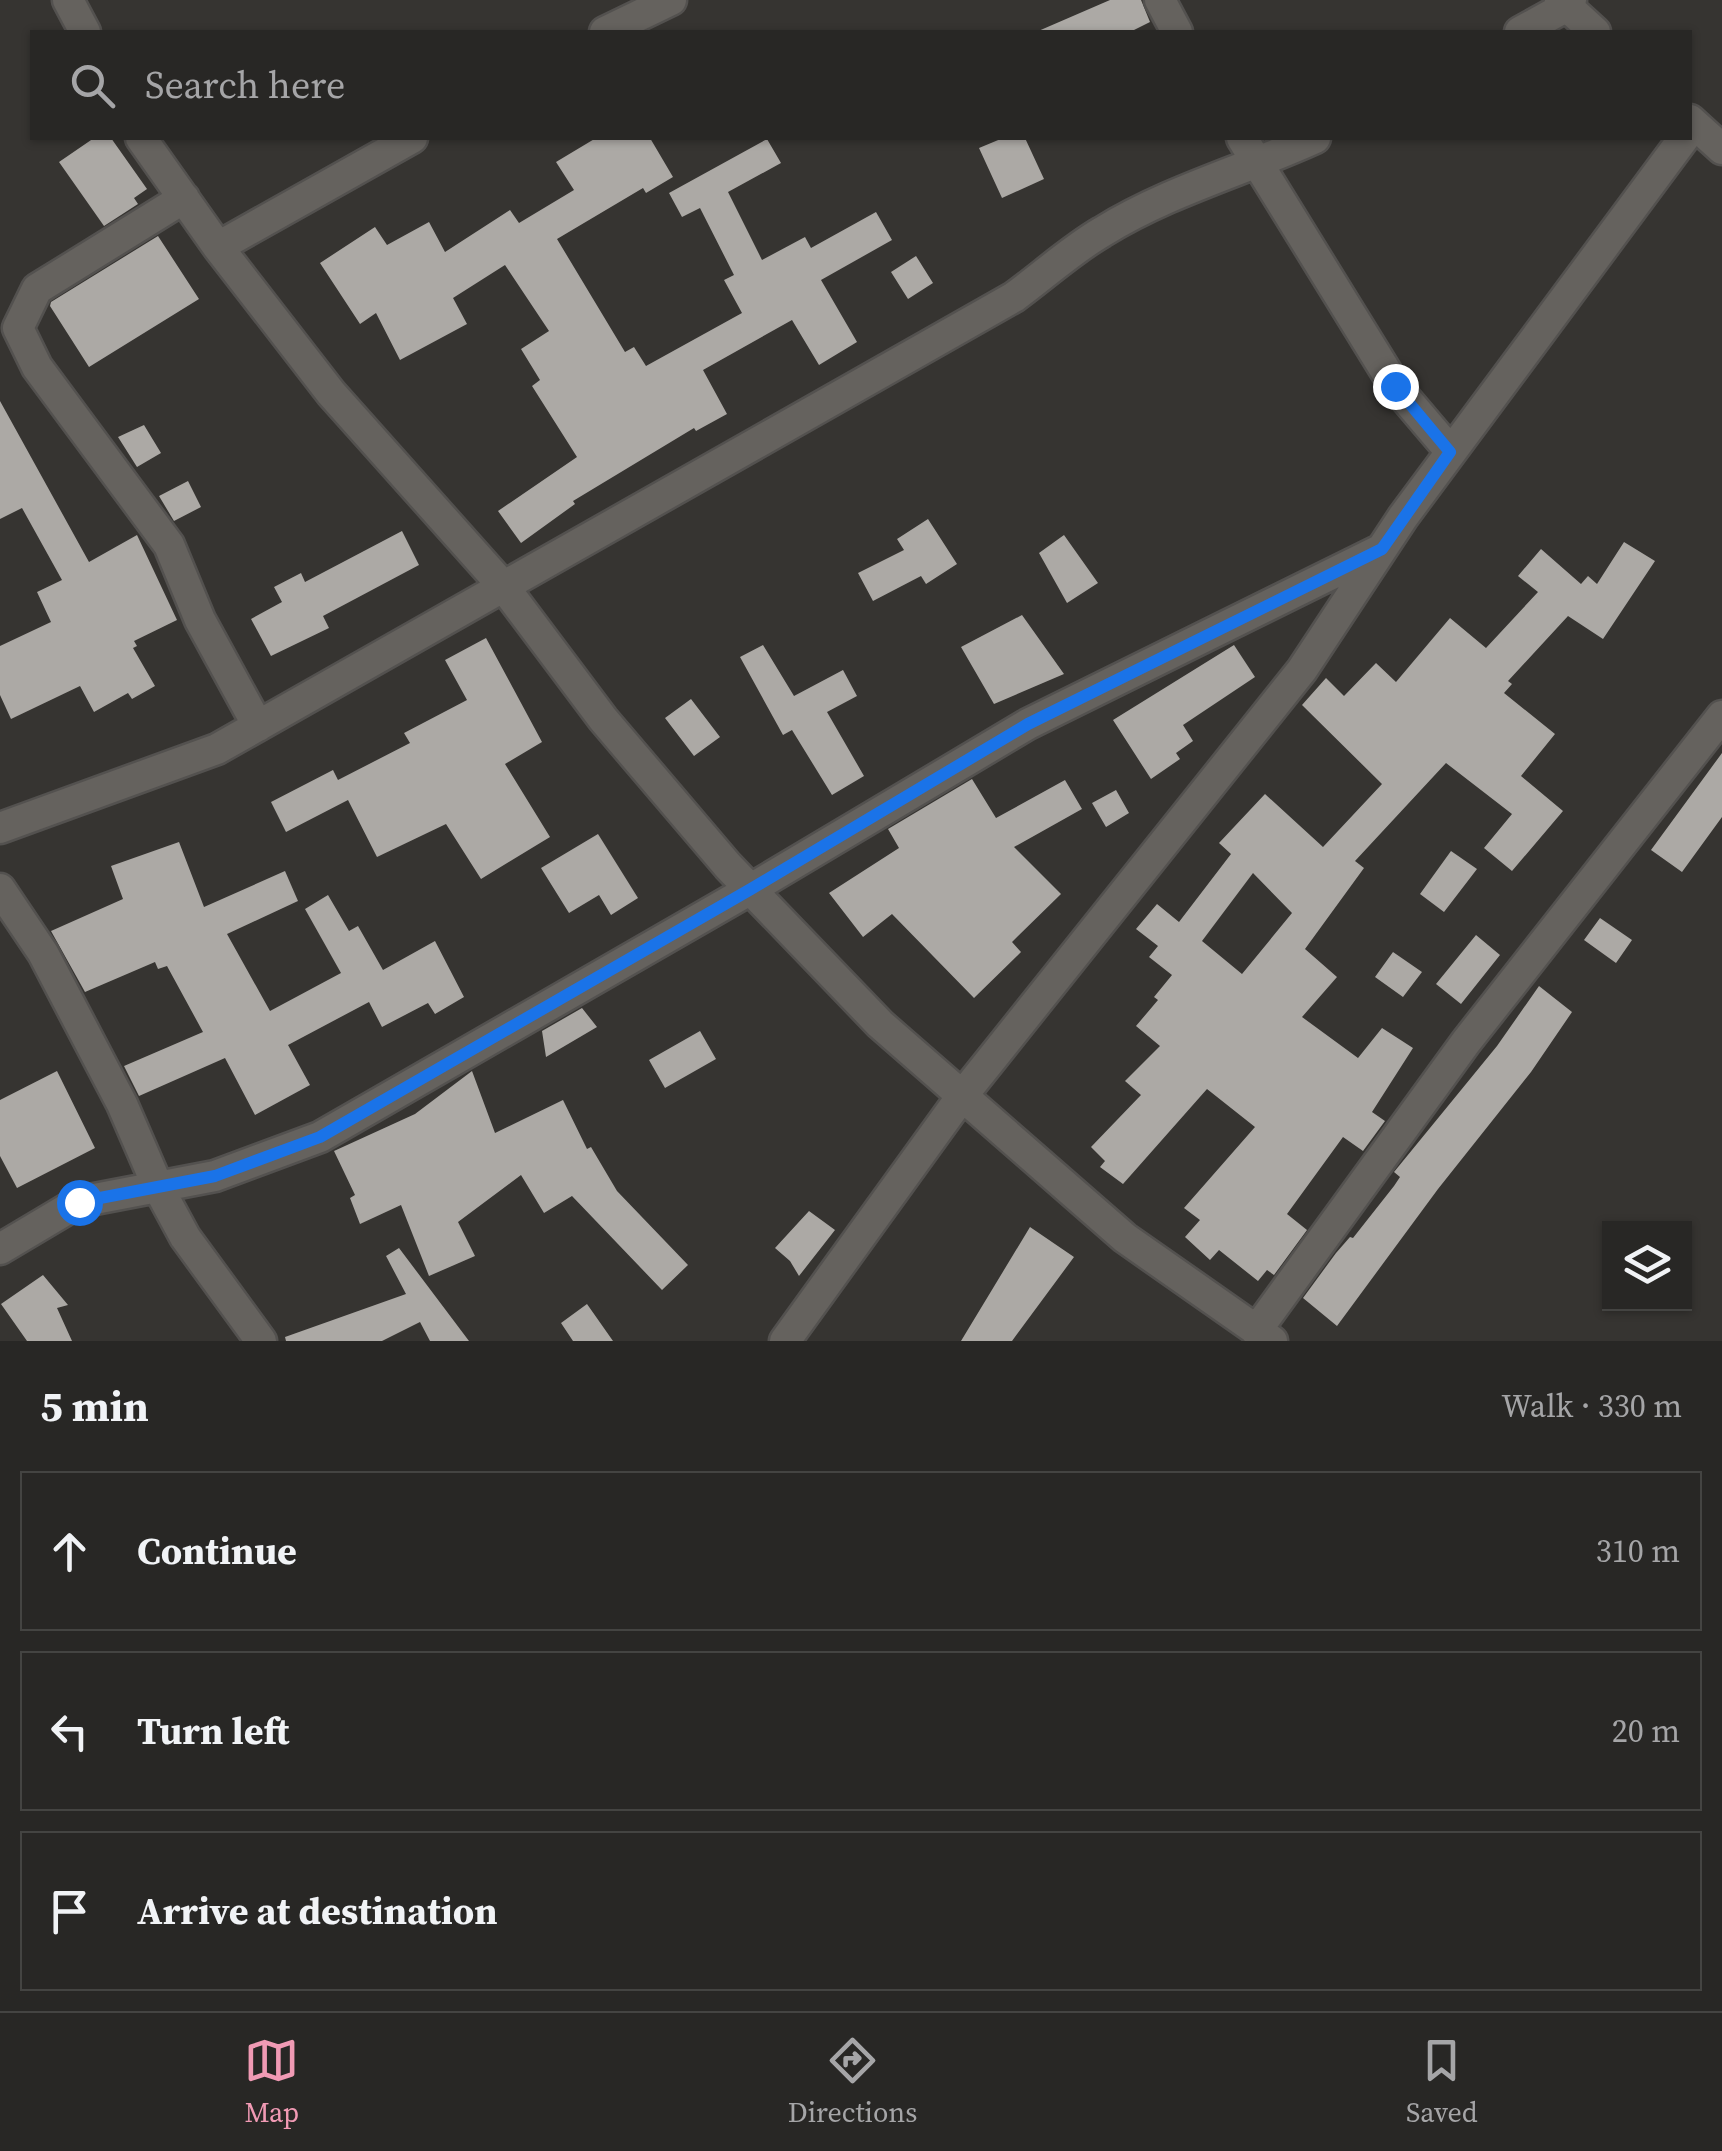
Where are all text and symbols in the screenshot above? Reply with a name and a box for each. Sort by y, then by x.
search box [30,30,1692,140]
icon: search [65,58,120,113]
text: Search here [145,59,345,111]
route end [1373,364,1419,410]
route start [57,1180,103,1226]
map controls [1602,1221,1692,1311]
button: layers [1602,1221,1692,1311]
text: 5 min [40,1377,149,1435]
text: Walk · 330 m [1501,1384,1682,1428]
icon: ahead [42,1524,97,1579]
text: Continue [137,1525,297,1577]
text: 310 m [1596,1529,1680,1573]
icon: left [42,1704,97,1759]
text: Turn left [137,1705,289,1757]
text: 20 m [1612,1709,1680,1753]
icon: arrive [42,1884,97,1939]
text: Arrive at destination [137,1885,498,1937]
tab: Map [244,2033,299,2131]
tab: Directions [788,2033,917,2131]
tab: Saved [1406,2033,1478,2131]

